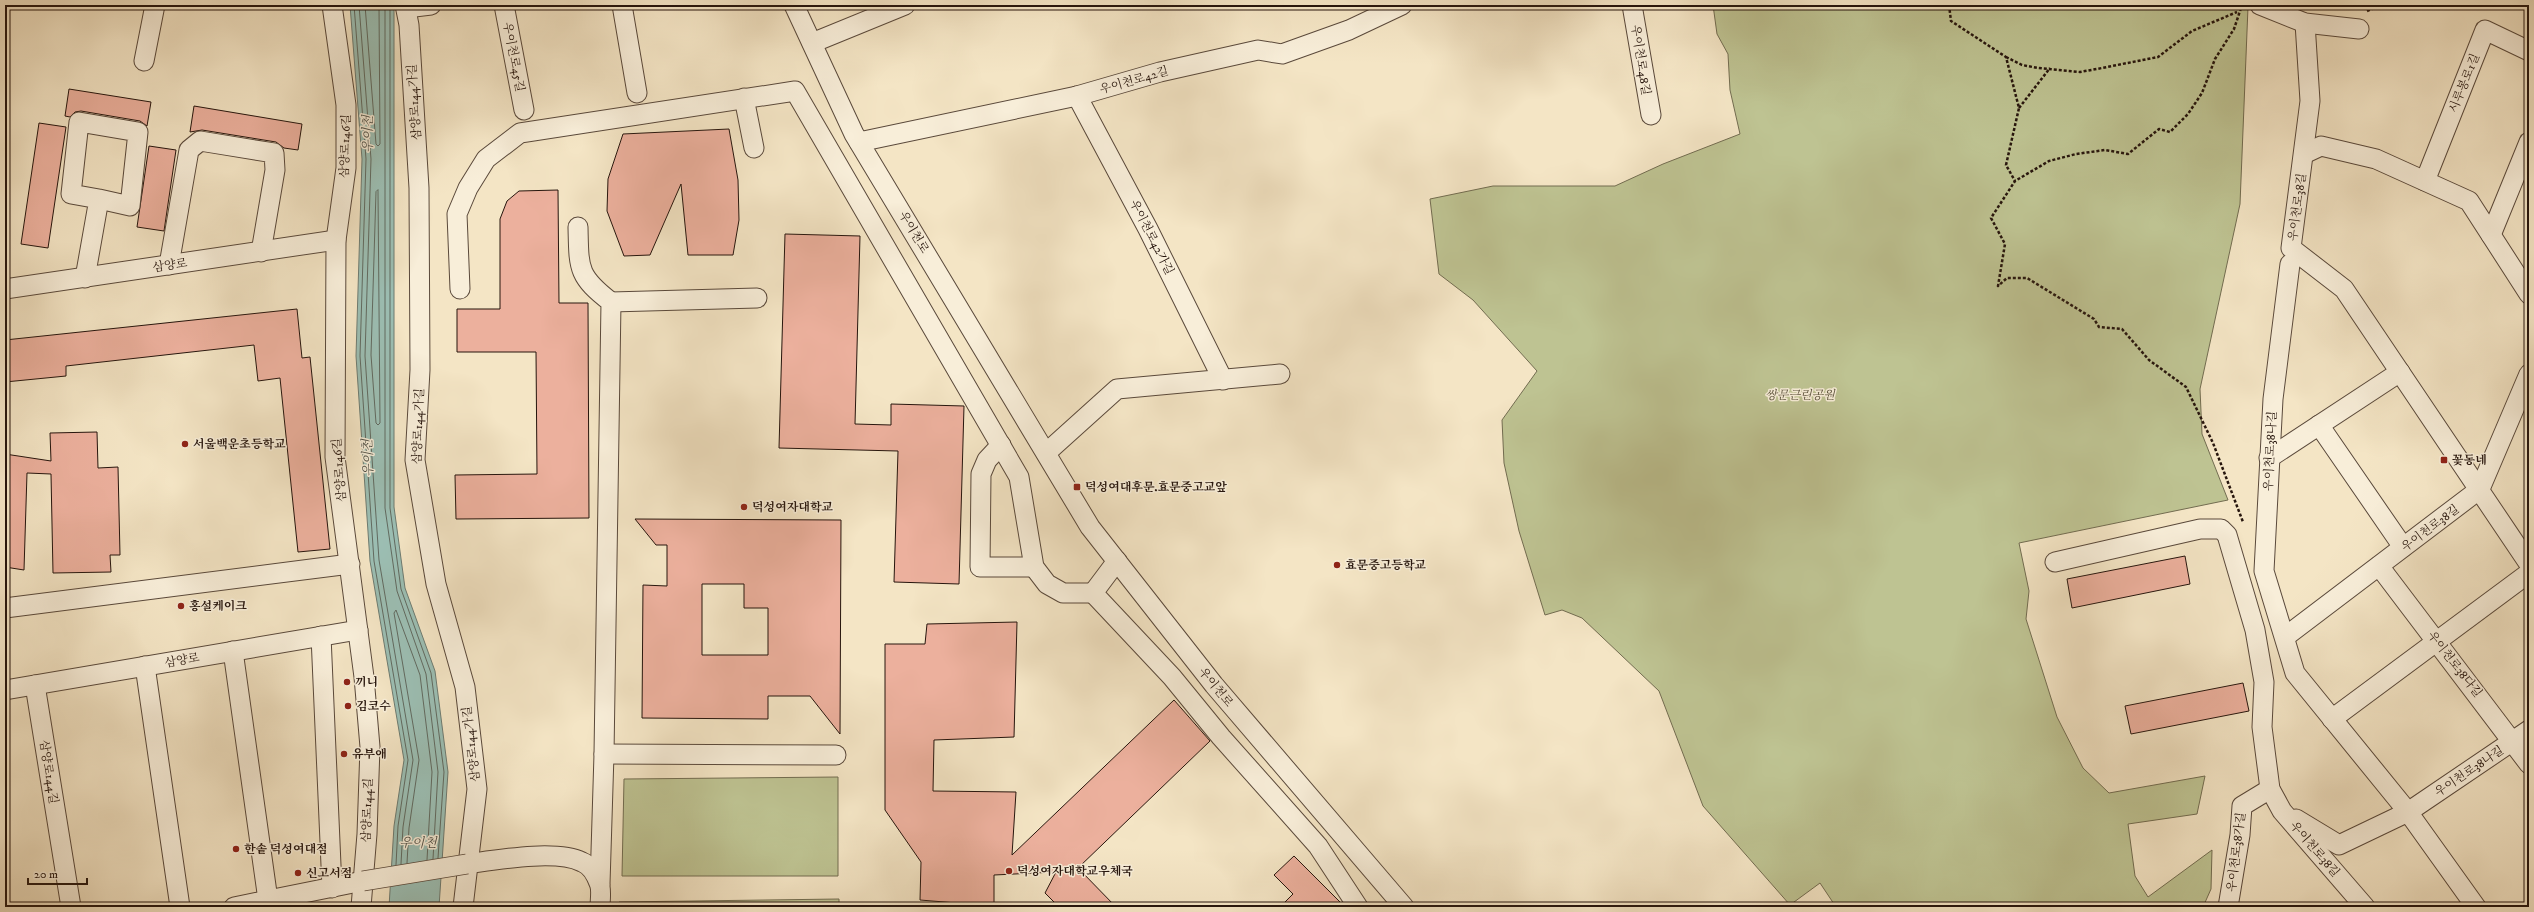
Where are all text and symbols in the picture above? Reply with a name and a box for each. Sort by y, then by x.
street label: 우이천로45길 [499,21,528,93]
street label: 우이천로48길 [1628,24,1653,96]
street label: 시루봉로1길 [2446,51,2483,115]
street label: 삼양로144가길 [404,63,425,140]
street label: 우이천로42길 [1098,64,1170,97]
street label: 삼양로146길 [337,114,354,178]
water label: 우이천 [360,114,376,153]
street label: 우이천로38길 [2285,172,2310,242]
street label: 우이천로42가길 [1126,197,1177,277]
street label: 우이천로 [895,209,932,256]
street label: 삼양로 [152,256,189,275]
street label: 삼양로144가길 [410,388,427,464]
park label: 쌍문근린공원 [1765,388,1836,403]
street label: 우이천로38나길 [2261,411,2280,491]
place label: 서울백운초등학교 [193,437,286,452]
street label: 삼양로146길 [329,437,350,502]
water label: 우이천 [359,437,377,477]
marker: 서울백운초등학교 [180,439,190,449]
place label: 꽃동네 [2452,453,2487,468]
marker: 꽃동네 [2439,455,2449,465]
place label: 덕성여대후문.효문중고교앞 [1085,480,1227,495]
marker: 덕성여대후문.효문중고교앞 [1072,482,1082,492]
place label: 덕성여자대학교 [752,500,834,515]
marker: 덕성여자대학교 [739,502,749,512]
street label: 우이천로38길 [2398,502,2462,555]
place label: 효문중고등학교 [1345,558,1427,573]
marker: 효문중고등학교 [1332,560,1342,570]
place label: 홍설케이크 [189,599,247,614]
marker: 홍설케이크 [176,601,186,611]
street label: 우이천로38다길 [2424,628,2485,700]
street label: 삼양로 [164,650,201,671]
street label: 우이천로 [1195,665,1236,710]
place label: 끼니 [355,675,378,690]
marker: 끼니 [342,677,352,687]
place label: 김코수 [356,699,391,714]
marker: 김코수 [343,701,353,711]
street label: 삼양로144가길 [459,705,484,783]
street label: 삼양로144길 [36,739,61,805]
street label: 우이천로38나길 [2432,743,2507,800]
place label: 유부애 [352,747,387,762]
marker: 유부애 [339,749,349,759]
street label: 삼양로144길 [359,777,376,843]
street label: 우이천로38가길 [2224,811,2249,893]
street label: 우이천로38길 [2287,819,2343,880]
water label: 우이천 [399,835,438,851]
place label: 한솥 덕성여대점 [244,842,328,857]
marker: 한솥 덕성여대점 [231,844,241,854]
scale bar [28,860,87,886]
place label: 덕성여자대학교우체국 [1017,864,1133,879]
place label: 신고서점 [306,866,352,881]
marker: 덕성여자대학교우체국 [1004,866,1014,876]
text: 20 m [34,867,58,882]
marker: 신고서점 [293,868,303,878]

